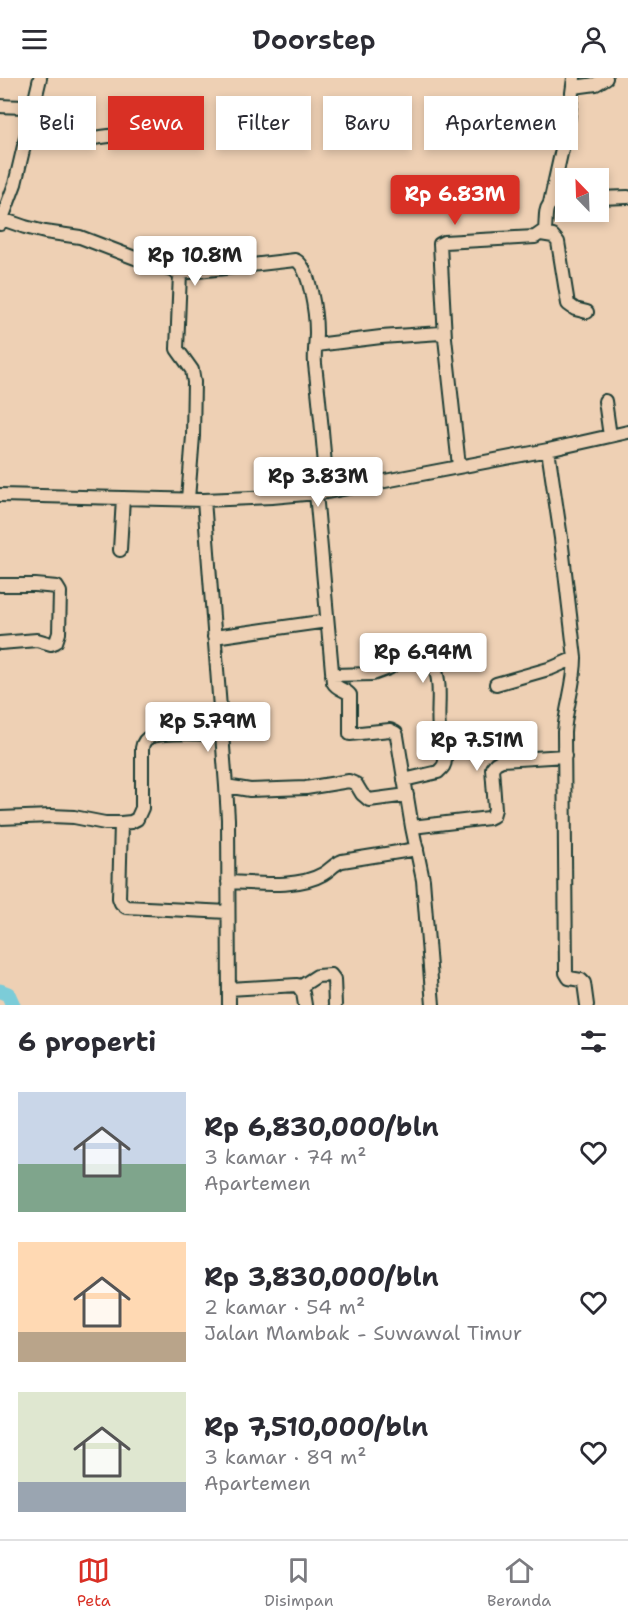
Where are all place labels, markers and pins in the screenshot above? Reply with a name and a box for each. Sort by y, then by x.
pin: Rp 6.83M [393,175,517,226]
pin: Rp 10.8M [133,236,257,287]
pin: Rp 3.83M [256,457,380,508]
pin: Rp 6.94M [361,633,485,684]
pin: Rp 5.79M [146,702,270,753]
pin: Rp 7.51M [415,721,539,772]

